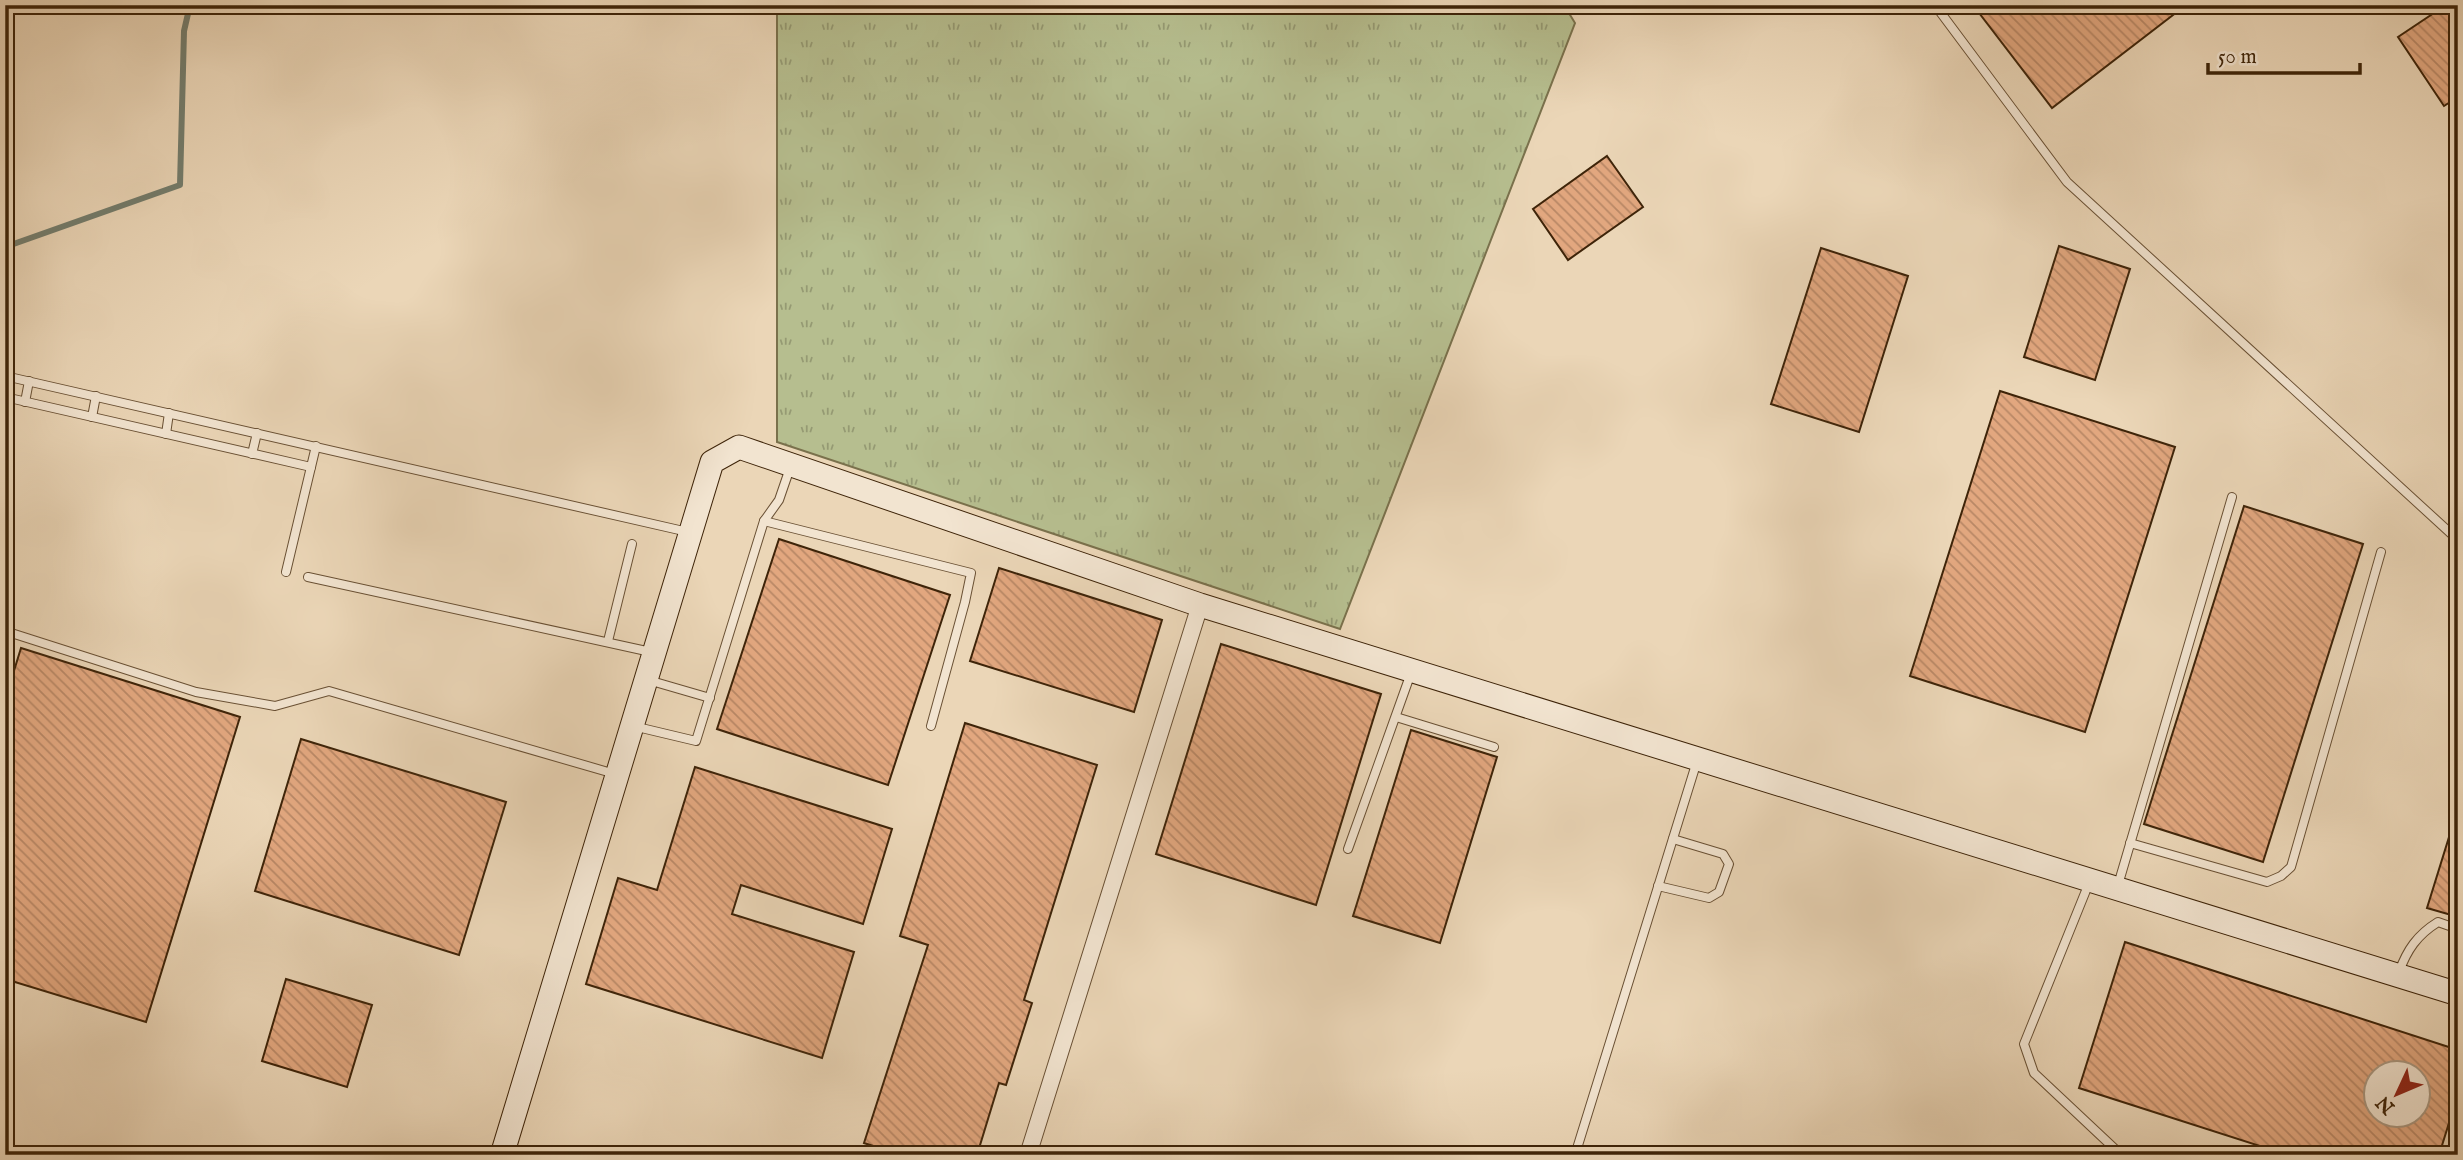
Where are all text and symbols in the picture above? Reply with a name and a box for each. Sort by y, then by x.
scale bar [2208,32,2360,76]
text: 50 m [2218,44,2257,71]
north arrow [2362,1058,2432,1128]
text: N [2371,1090,2401,1119]

